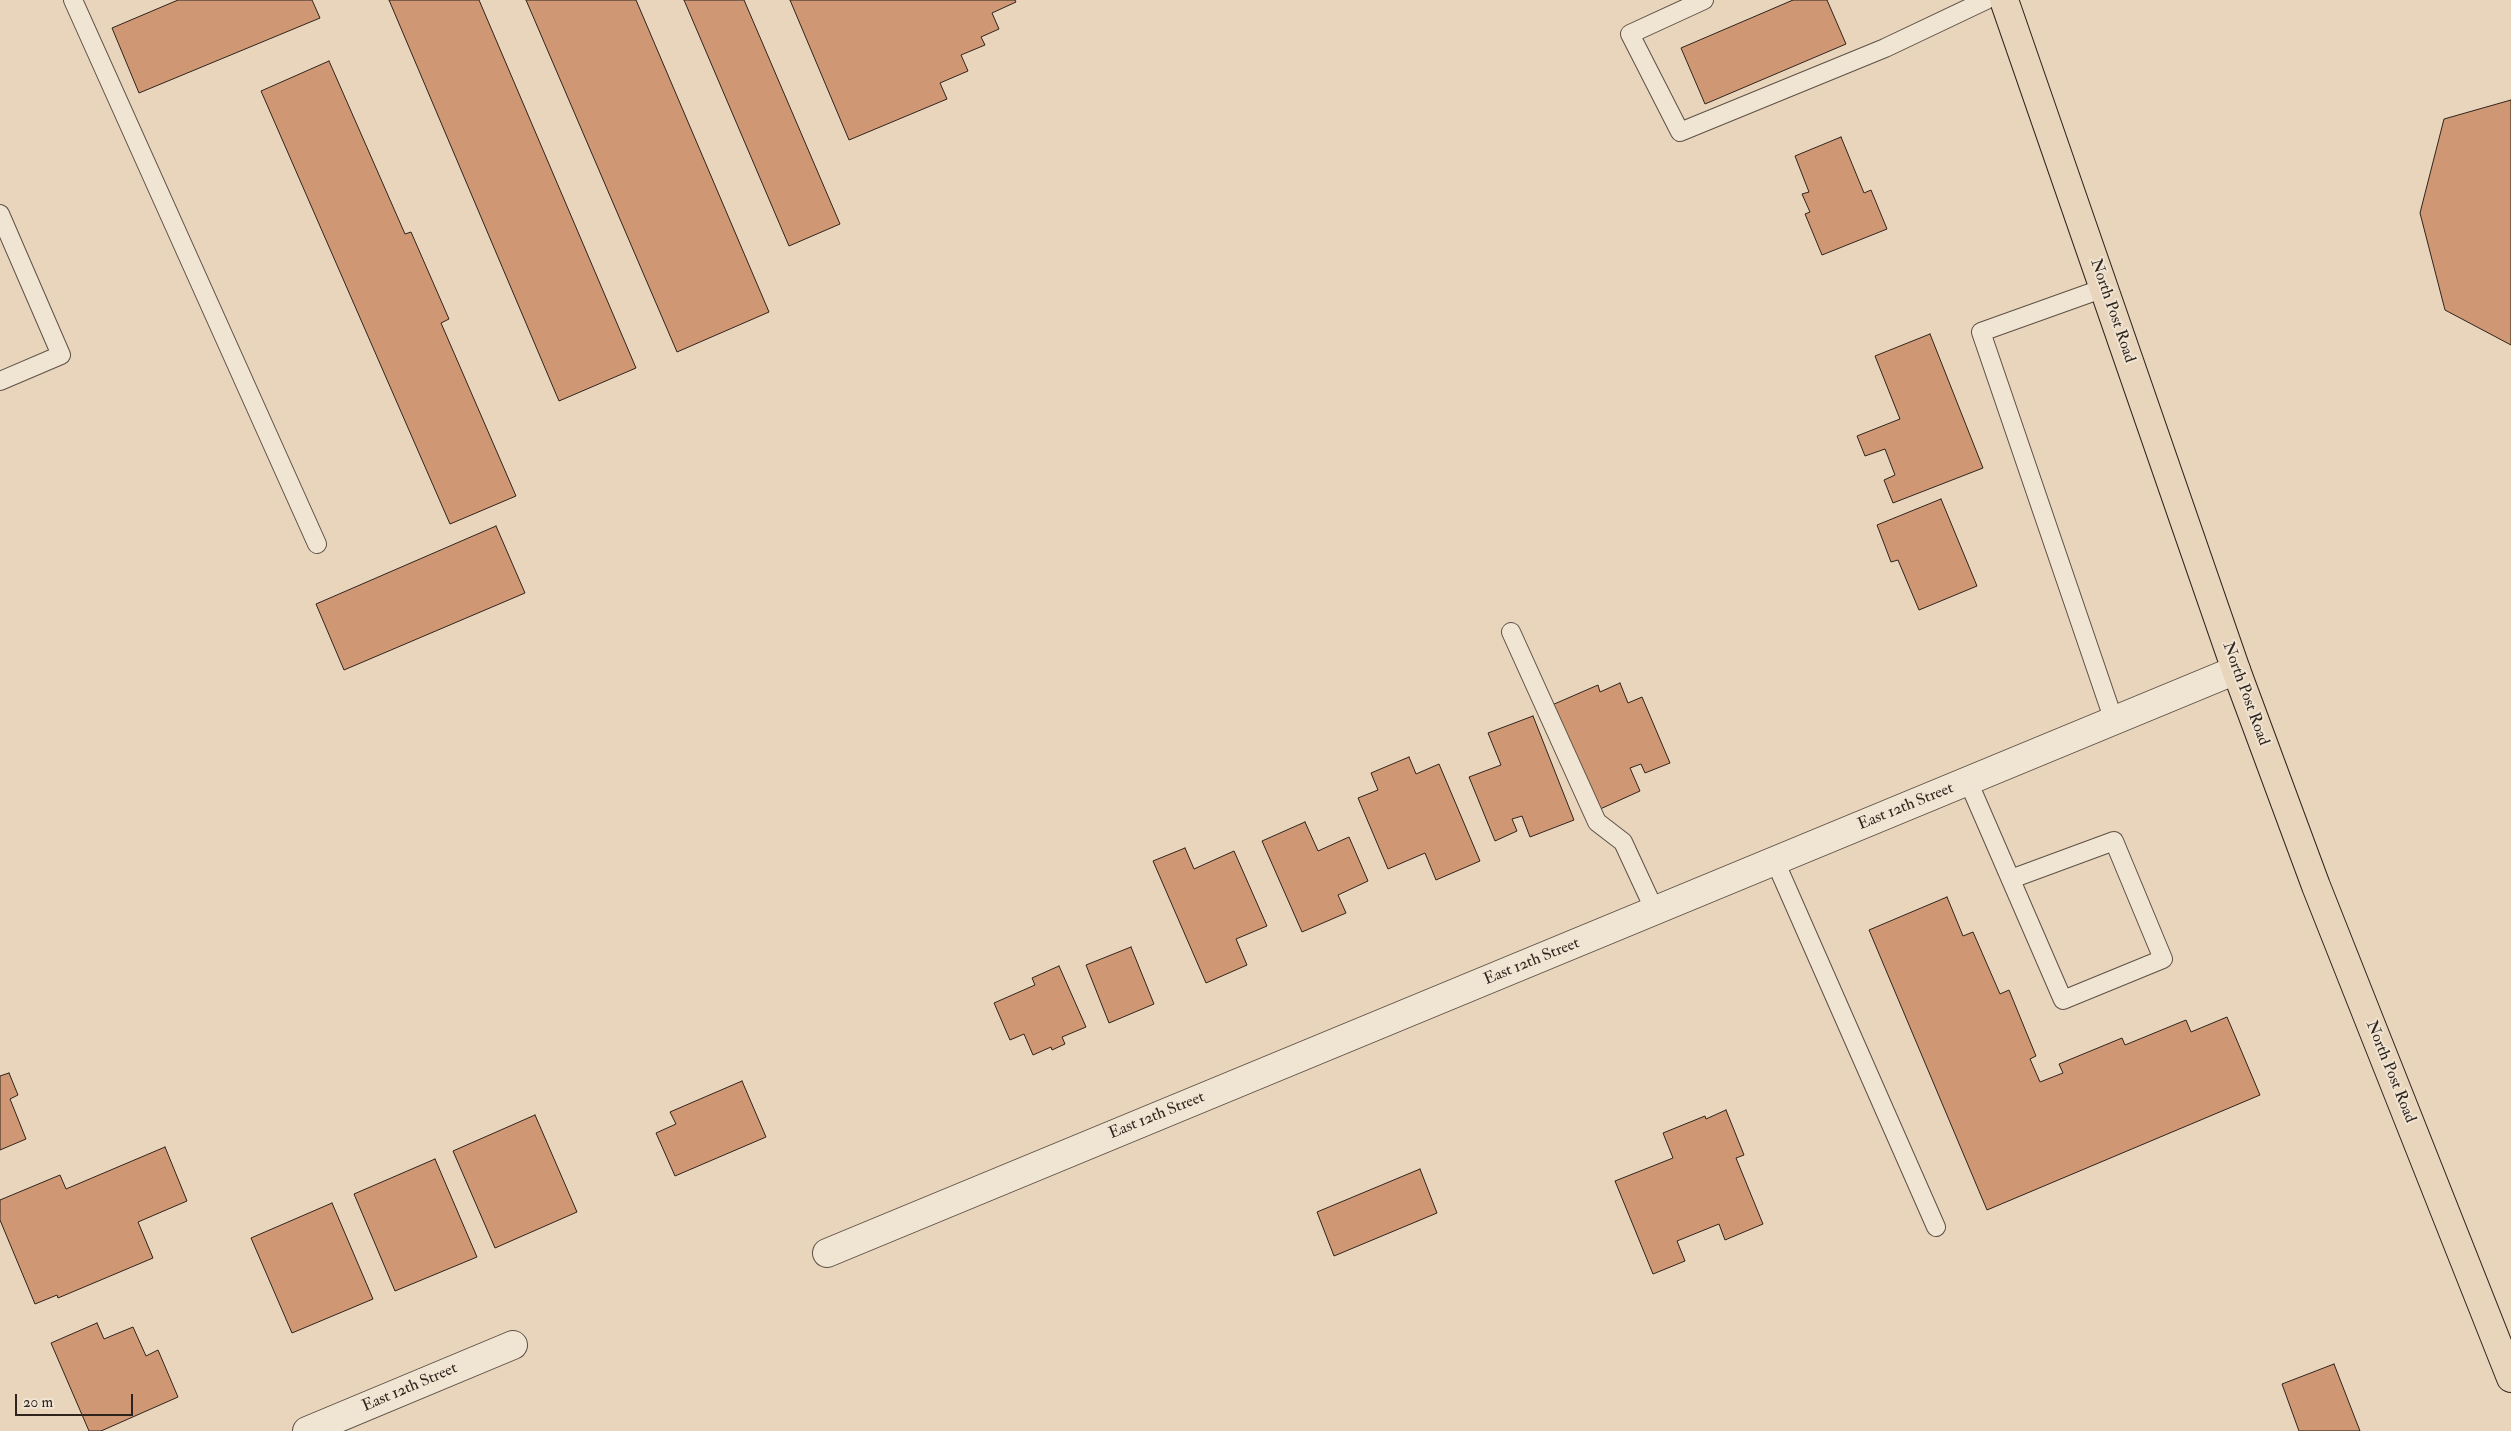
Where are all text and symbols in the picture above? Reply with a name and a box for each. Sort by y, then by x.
street label: North Post Road [2085,257,2139,365]
street label: North Post Road [2217,640,2273,748]
street label: East 12th Street [1855,779,1957,835]
street label: East 12th Street [1481,934,1583,990]
street label: North Post Road [2361,1018,2419,1126]
street label: East 12th Street [1106,1088,1208,1144]
street label: East 12th Street [360,1359,460,1417]
scale bar [18,1384,135,1416]
text: 20 m [23,1393,53,1412]

